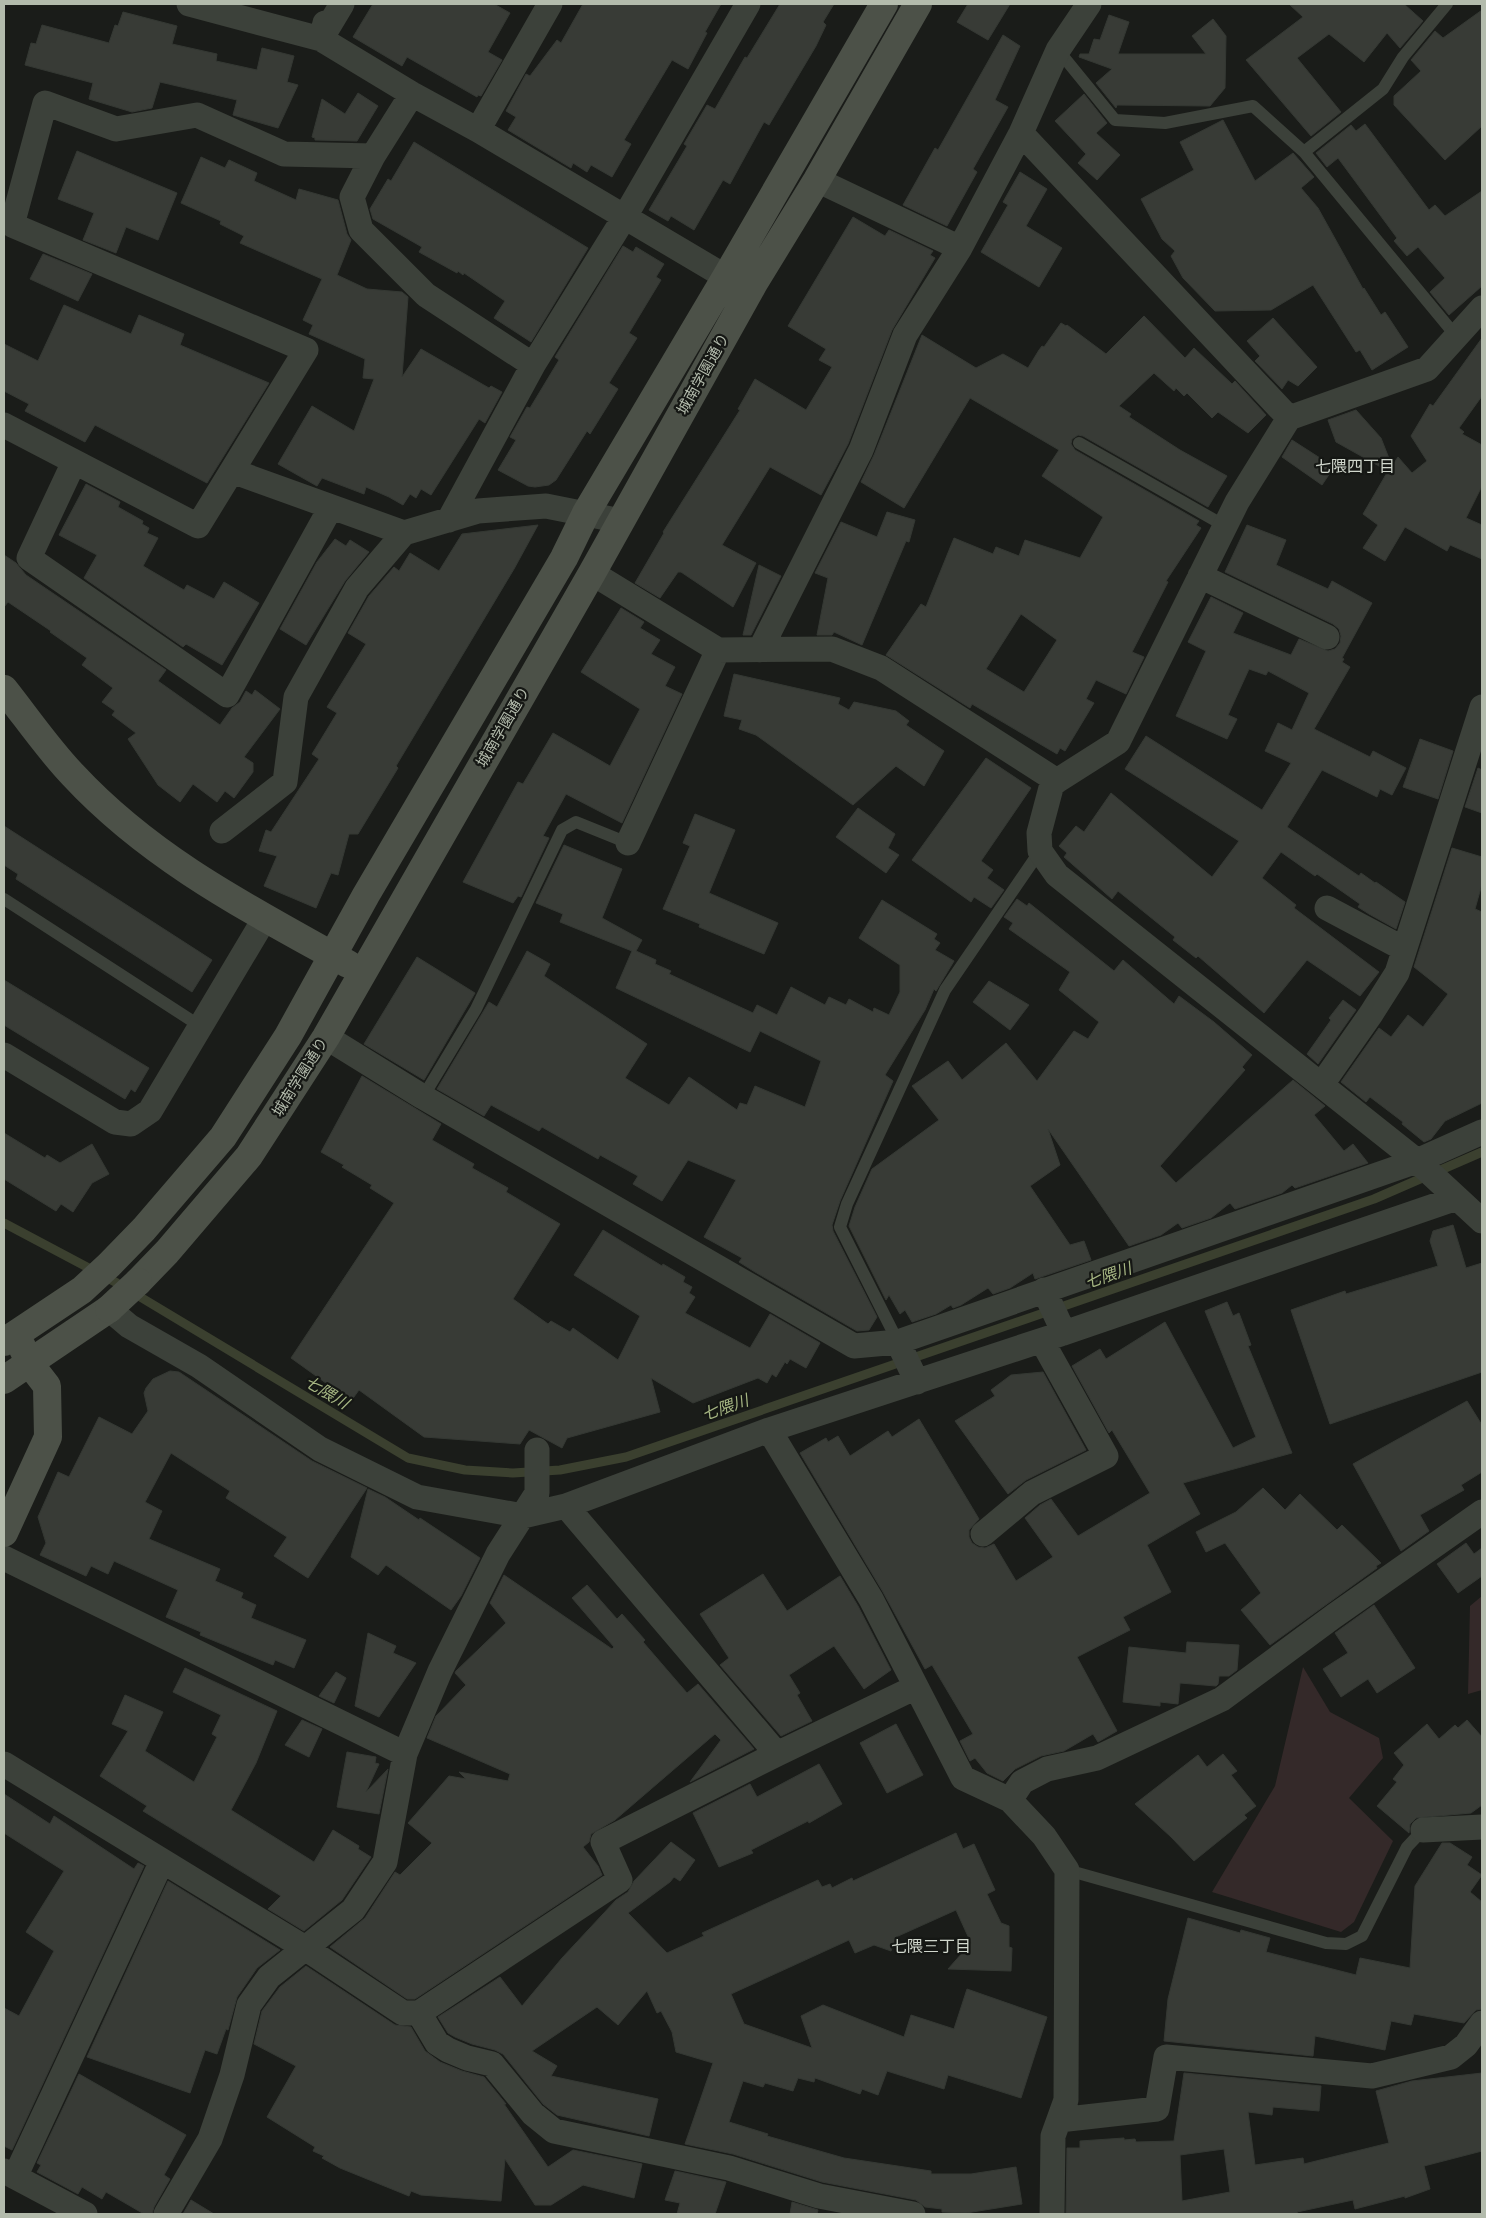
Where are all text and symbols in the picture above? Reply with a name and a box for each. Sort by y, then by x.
street label: 城南学園通り [672,329,733,418]
district label: 七隈四丁目 [1315,455,1395,477]
street label: 城南学園通り [471,683,533,770]
street label: 城南学園通り [267,1033,331,1120]
water label: 七隈川 [1082,1256,1136,1293]
water label: 七隈川 [301,1370,355,1415]
water label: 七隈川 [699,1388,753,1425]
district label: 七隈三丁目 [891,1935,971,1957]

